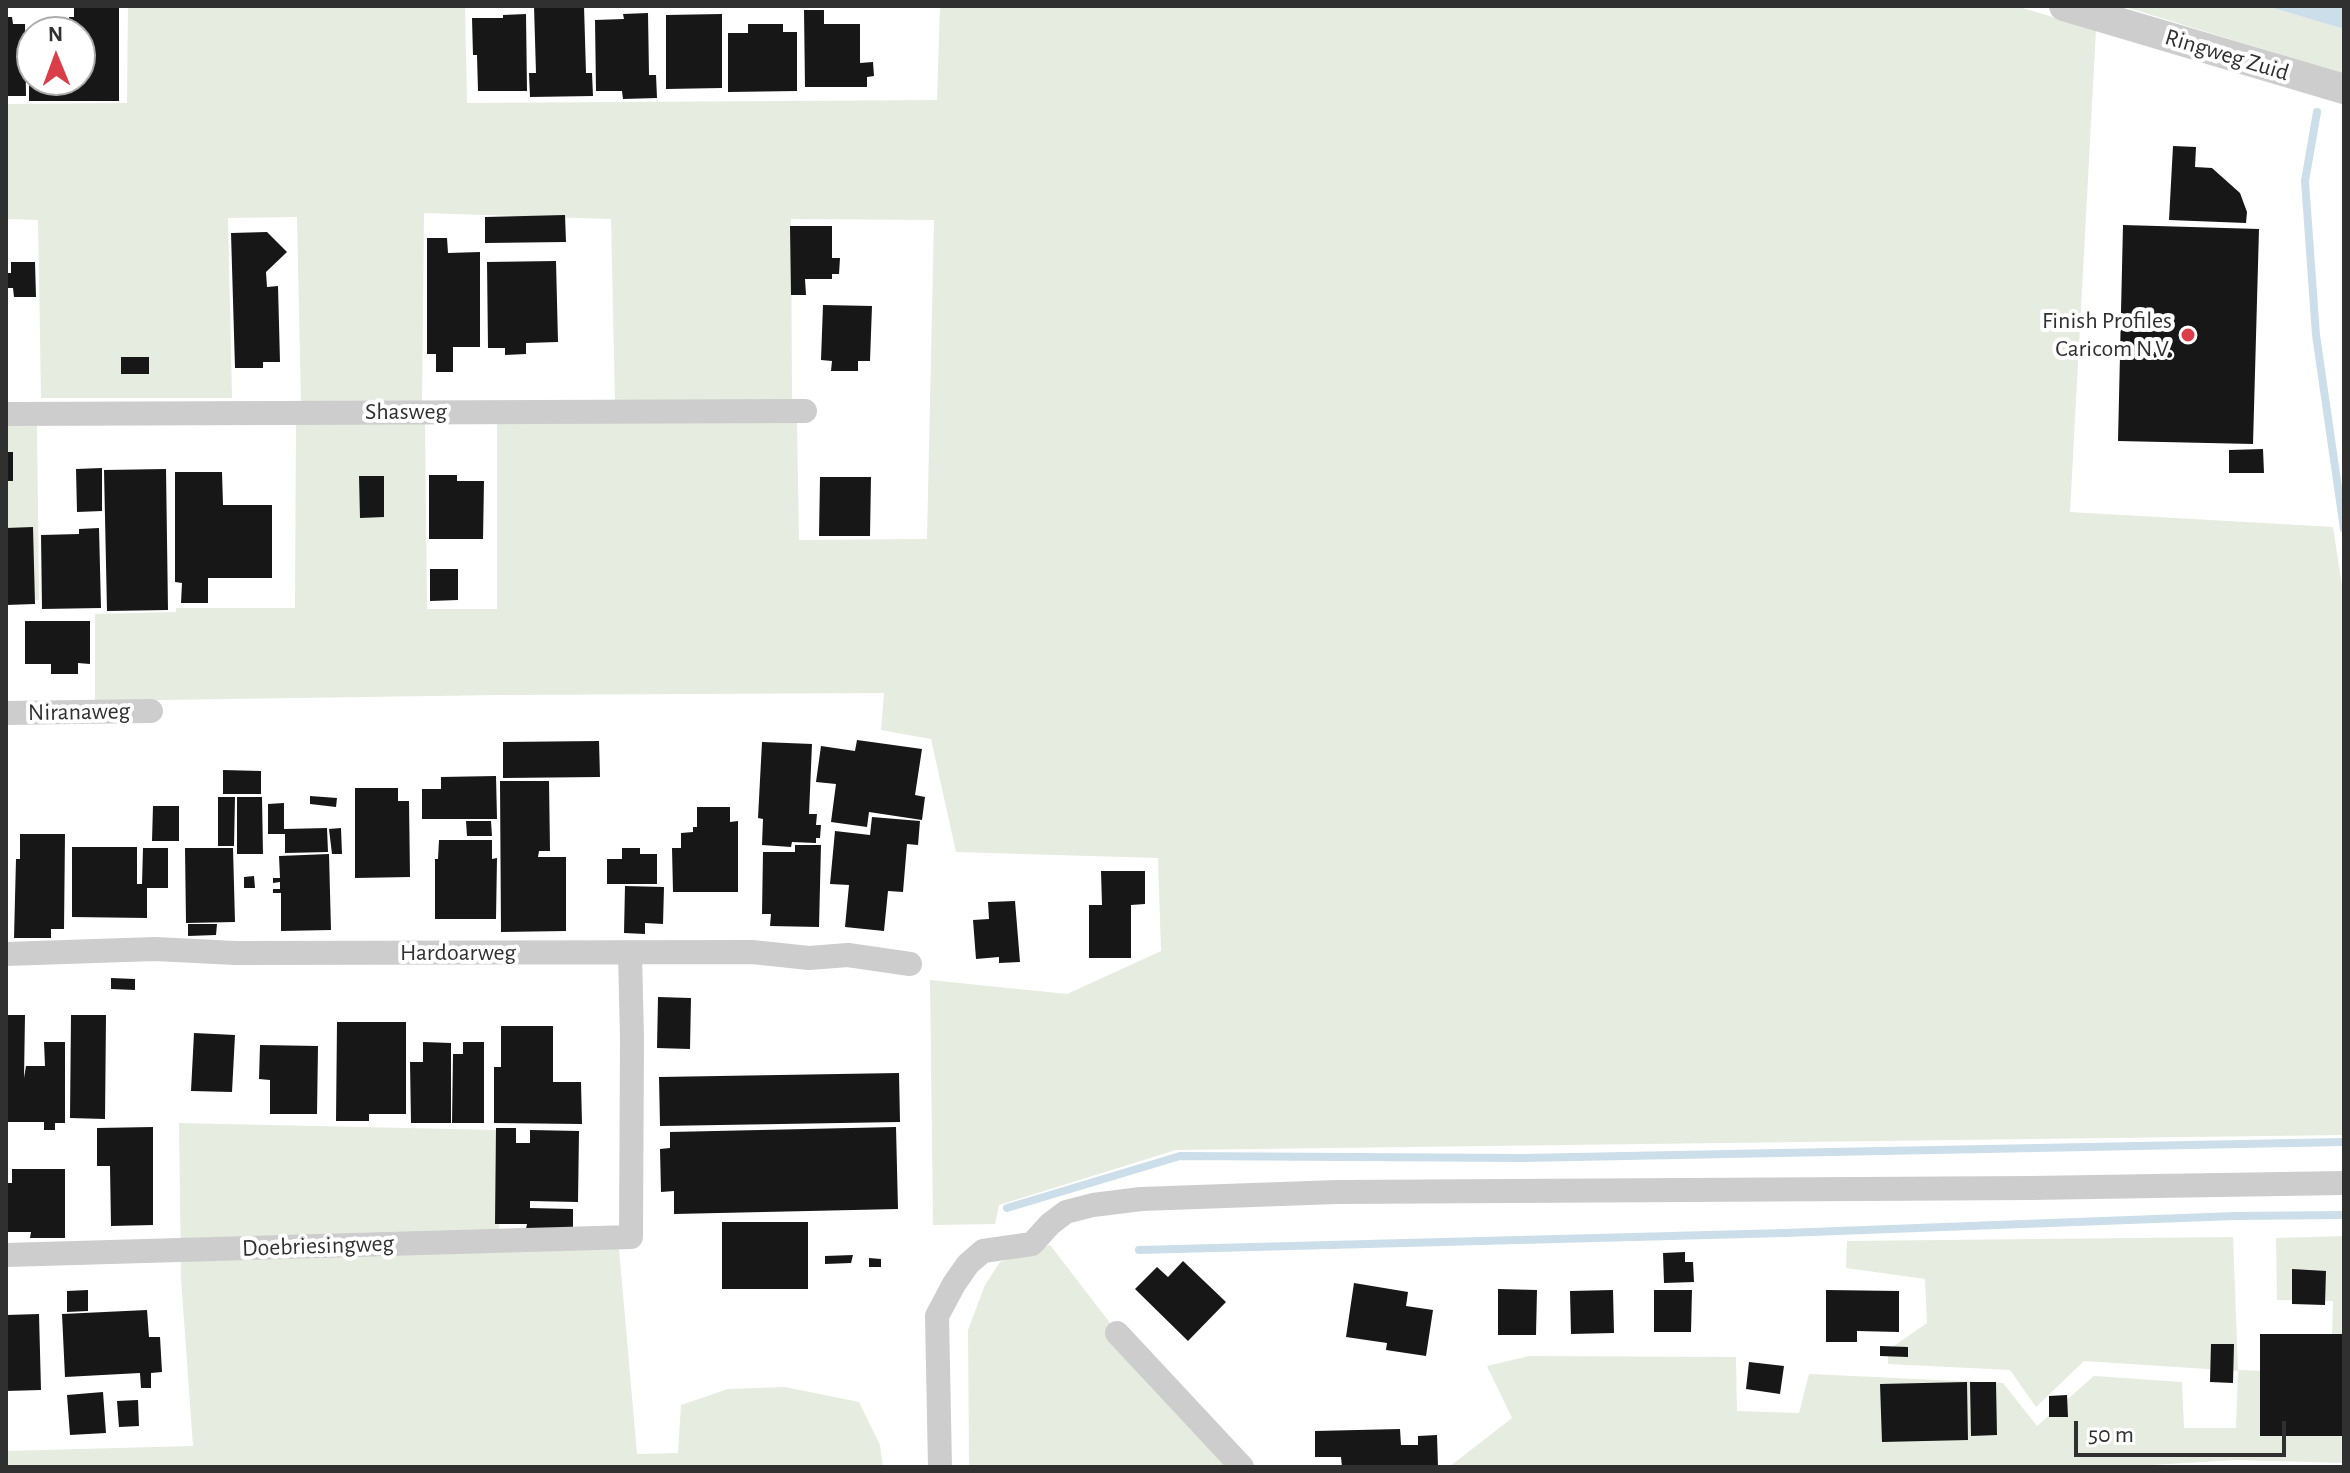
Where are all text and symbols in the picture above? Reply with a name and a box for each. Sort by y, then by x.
north arrow [16,16,96,96]
street label: Ringweg Zuid [2161,22,2293,88]
text: N [48,23,63,45]
place label: Finish Profiles Caricom N.V. [2042,307,2172,363]
marker: Finish Profiles Caricom N.V. [2179,326,2197,344]
street label: Shasweg [365,398,447,426]
street label: Niranaweg [28,697,130,727]
street label: Hardoarweg [400,939,516,967]
street label: Doebriesingweg [241,1229,395,1263]
scale bar [2078,1405,2290,1455]
text: 50 m [2088,1423,2134,1447]

